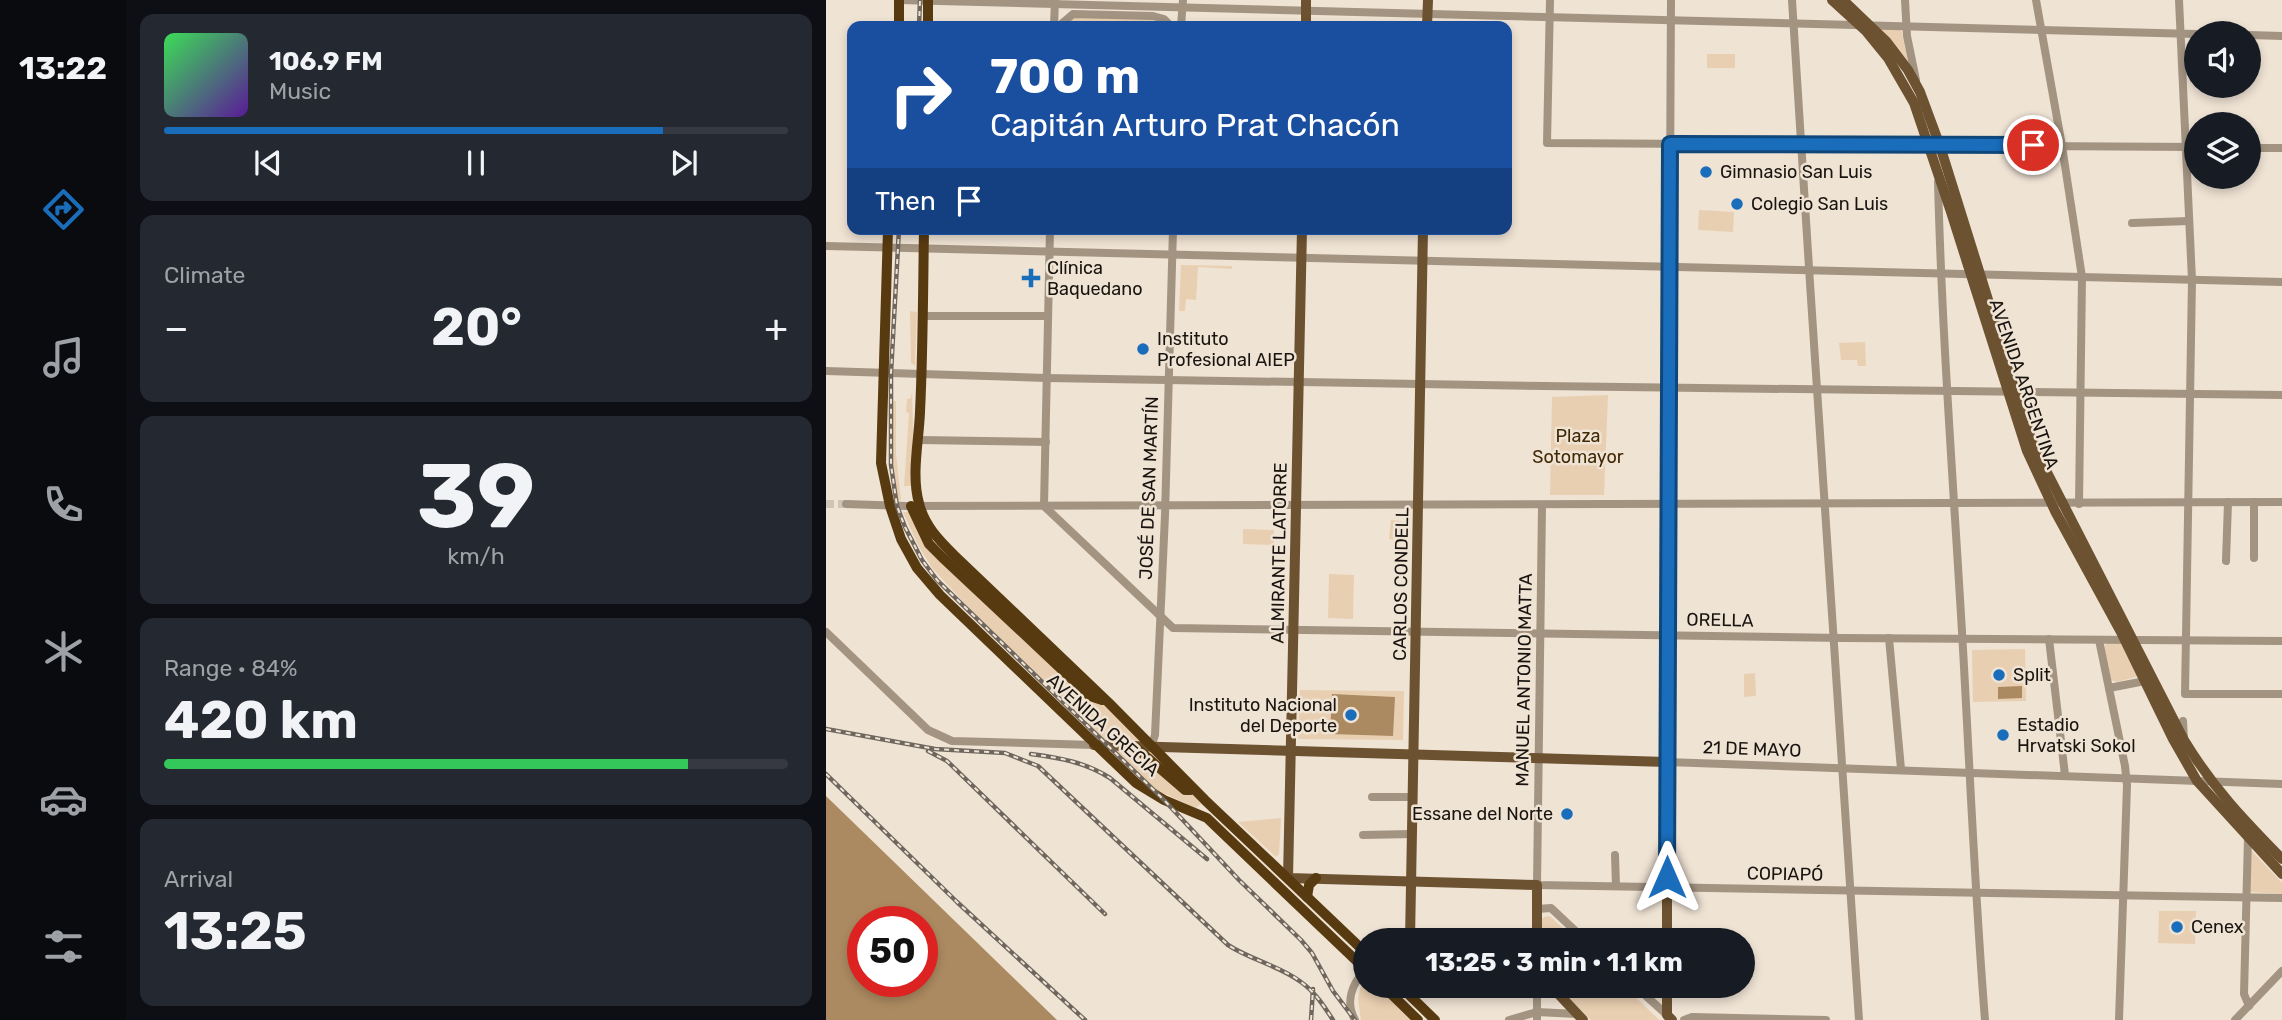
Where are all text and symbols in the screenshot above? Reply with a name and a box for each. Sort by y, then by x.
map controls [2184,21,2261,189]
button: sound [2184,21,2261,98]
text: 106.9 FM [269,46,383,77]
text: 700 m [990,47,1140,105]
text: 13:22 [19,49,107,87]
icon: right [875,49,966,140]
text: Music [269,77,331,105]
text: Capitán Arturo Prat Chacón [990,106,1400,144]
button: layers [2184,112,2261,189]
pin [2003,115,2063,175]
icon: arrive [2014,126,2052,164]
icon: previous [249,144,287,182]
icon: pause [457,144,495,182]
icon: next [665,144,703,182]
place label: Gimnasio San Luis [1720,161,1872,183]
marker: Gimnasio San Luis [1698,164,1714,180]
icon: arrive [950,182,988,220]
icon: directions [39,185,88,234]
text: Then [875,186,936,217]
place label: Colegio San Luis [1751,193,1888,215]
marker: Colegio San Luis [1729,196,1745,212]
place label: Clínica Baquedano [1047,257,1143,300]
text: Climate [164,261,245,289]
marker: Clínica Baquedano [1021,268,1041,288]
text: 20° [431,296,522,358]
street label: AVENIDA ARGENTINA [1985,296,2063,472]
text: − [164,305,189,351]
text: + [764,305,788,351]
place label: Instituto Profesional AIEP [1157,328,1295,371]
icon: music [39,333,88,382]
marker: Instituto Profesional AIEP [1135,341,1151,357]
street label: JOSÉ DE SAN MARTÍN [1135,396,1163,580]
park label: Plaza Sotomayor [1532,425,1624,468]
text: 39 [417,442,535,550]
street label: ALMIRANTE LATORRE [1266,462,1292,644]
icon: phone [39,480,88,529]
street label: CARLOS CONDELL [1389,507,1413,661]
text: km/h [447,542,505,570]
street label: MANUEL ANTONIO MATTA [1511,573,1537,787]
street label: ORELLA [1686,608,1754,632]
icon: climate [39,627,88,676]
text: Range · 84% [164,654,298,682]
place label: Split [2013,664,2051,686]
marker: Split [1991,667,2007,683]
street label: AVENIDA GRECIA [1042,669,1164,781]
text: 420 km [164,689,358,751]
place label: Instituto Nacional del Deporte [1189,694,1337,737]
marker: Instituto Nacional del Deporte [1343,707,1359,723]
place label: Estadio Hrvatski Sokol [2017,714,2136,757]
marker: Estadio Hrvatski Sokol [1995,727,2011,743]
street label: 21 DE MAYO [1702,736,1802,762]
icon: car [39,775,88,824]
place label: Essane del Norte [1412,803,1553,825]
marker: Essane del Norte [1559,806,1575,822]
position arrow [1630,840,1704,914]
street label: COPIAPÓ [1747,862,1823,886]
text: Arrival [164,865,233,893]
text: 13:25 [164,900,307,962]
speed limit sign: 50 [847,906,938,997]
place label: Cenex [2191,916,2244,938]
marker: Cenex [2169,919,2185,935]
icon: filters [39,922,88,971]
text: 13:25 · 3 min · 1.1 km [1425,947,1683,978]

